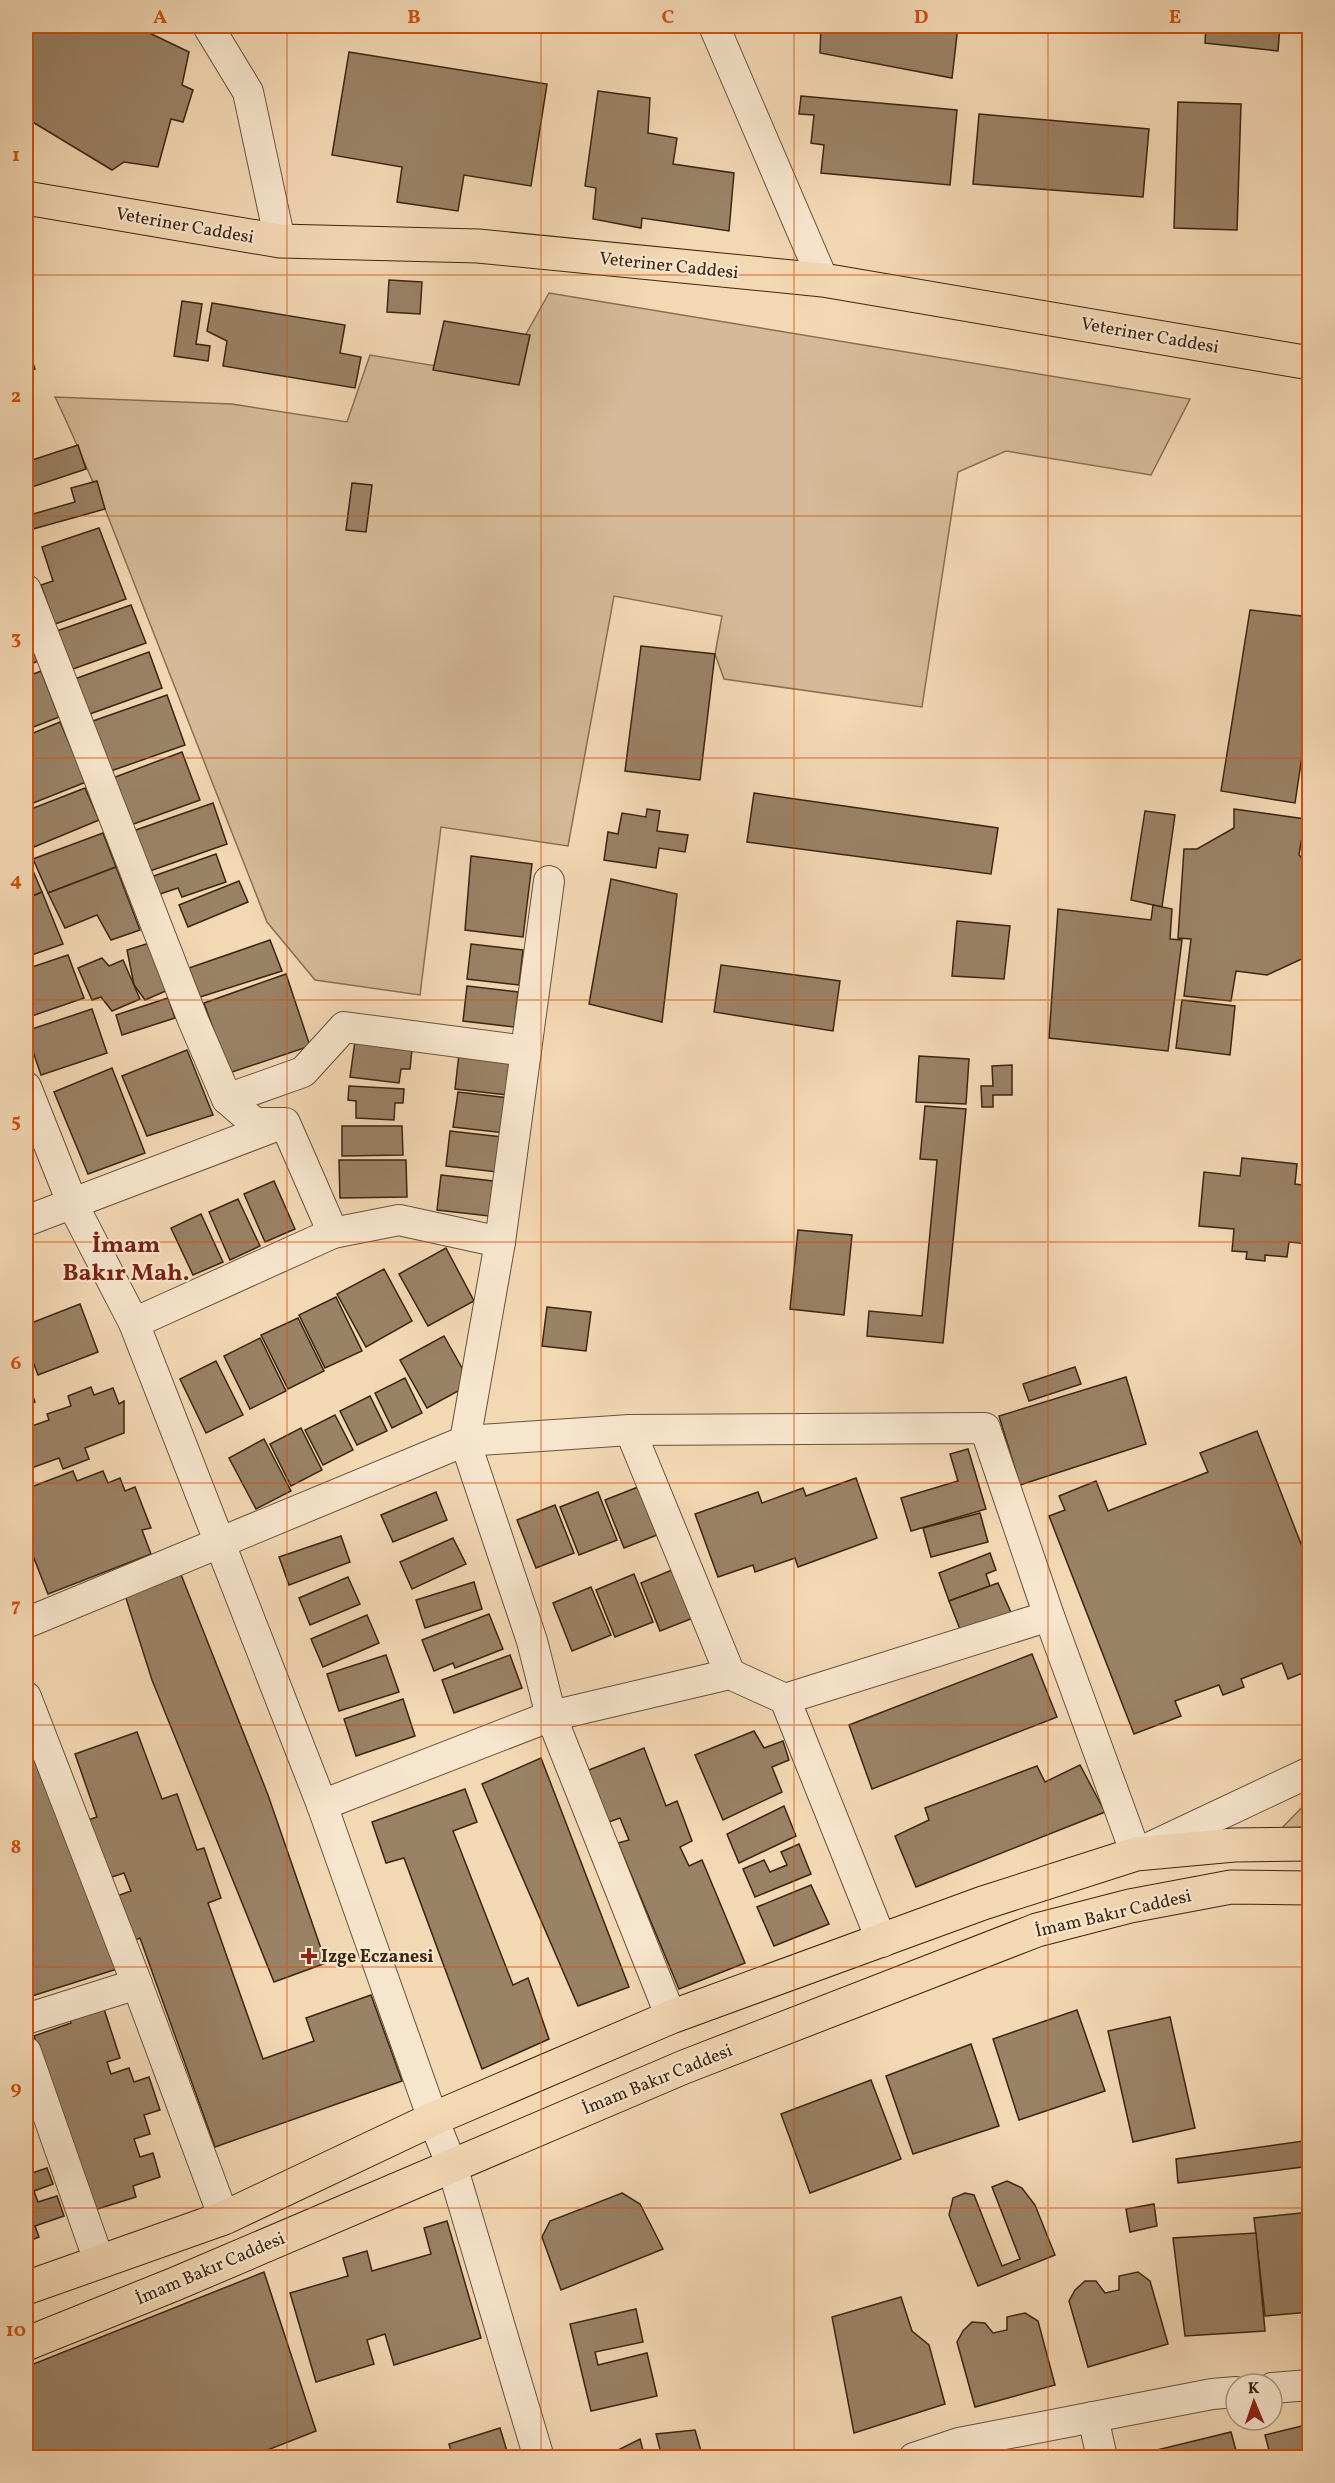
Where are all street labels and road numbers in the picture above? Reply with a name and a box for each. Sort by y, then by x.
street label: Veteriner Caddesi [114,202,256,251]
street label: Veteriner Caddesi [598,247,740,286]
street label: Veteriner Caddesi [1079,312,1221,361]
street label: İmam Bakır Caddesi [1033,1884,1194,1945]
street label: İmam Bakır Caddesi [579,2039,736,2122]
street label: İmam Bakır Caddesi [132,2227,289,2312]

